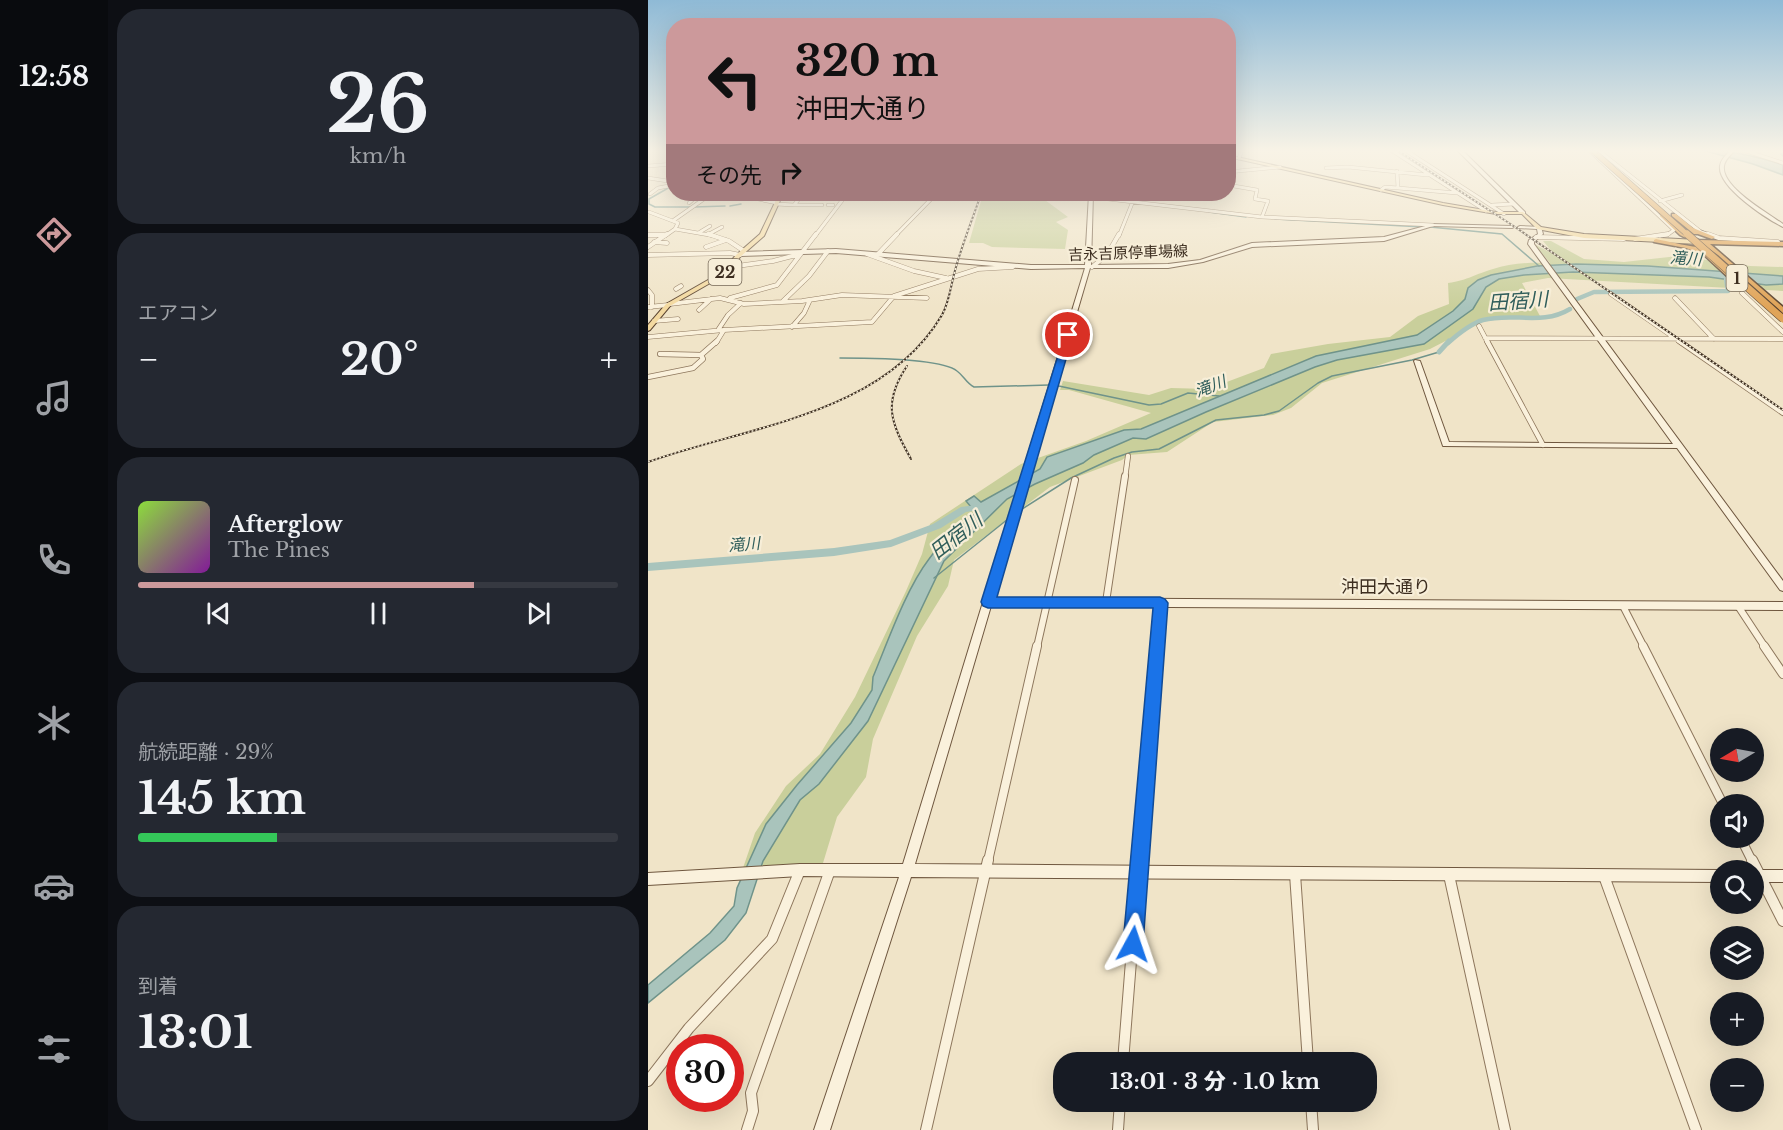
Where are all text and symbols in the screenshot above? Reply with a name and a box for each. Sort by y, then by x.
text: 320 m [795,35,938,87]
icon: left [696,42,774,120]
text: 26 [326,56,430,153]
text: 12:58 [19,60,89,93]
text: 沖田大通り [795,92,930,125]
text: km/h [350,144,406,168]
icon: right [774,156,807,189]
text: その先 [696,162,762,189]
icon: directions [33,214,75,256]
street label: 吉永吉原停車場線 [1068,241,1188,264]
water label: 滝川 [1669,247,1705,269]
road number: 22 [708,259,742,285]
road number: 1 [1726,265,1748,291]
water label: 田宿川 [1487,287,1551,315]
text: エアコン [138,301,218,325]
pin [1042,309,1093,360]
icon: arrive [1051,318,1084,351]
text: 20° [340,331,419,387]
text: − [138,339,159,380]
text: + [600,339,618,380]
water label: 滝川 [1191,370,1230,401]
icon: music [33,377,75,419]
water label: 田宿川 [925,507,989,564]
text: Afterglow [228,511,343,538]
water label: 滝川 [727,532,763,555]
text: The Pines [228,538,330,562]
icon: phone [33,539,75,581]
street label: 沖田大通り [1341,576,1431,598]
icon: previous [202,597,235,630]
icon: pause [362,597,395,630]
icon: next [522,597,555,630]
icon: climate [33,702,75,744]
north arrow [1710,728,1764,782]
map controls [1710,728,1764,1112]
text: 航続距離 · 29% [138,740,274,764]
text: 145 km [138,770,306,826]
button: sound [1710,794,1764,848]
button: search [1710,860,1764,914]
icon: car [33,865,75,907]
position arrow [1101,912,1165,976]
button: layers [1710,926,1764,980]
text: 到着 [138,974,178,998]
button: + [1710,992,1764,1046]
text: 13:01 [138,1004,253,1060]
icon: filters [33,1028,75,1070]
speed limit sign: 30 [666,1034,744,1112]
button: − [1710,1058,1764,1112]
text: 13:01 · 3 分 · 1.0 km [1110,1068,1320,1095]

